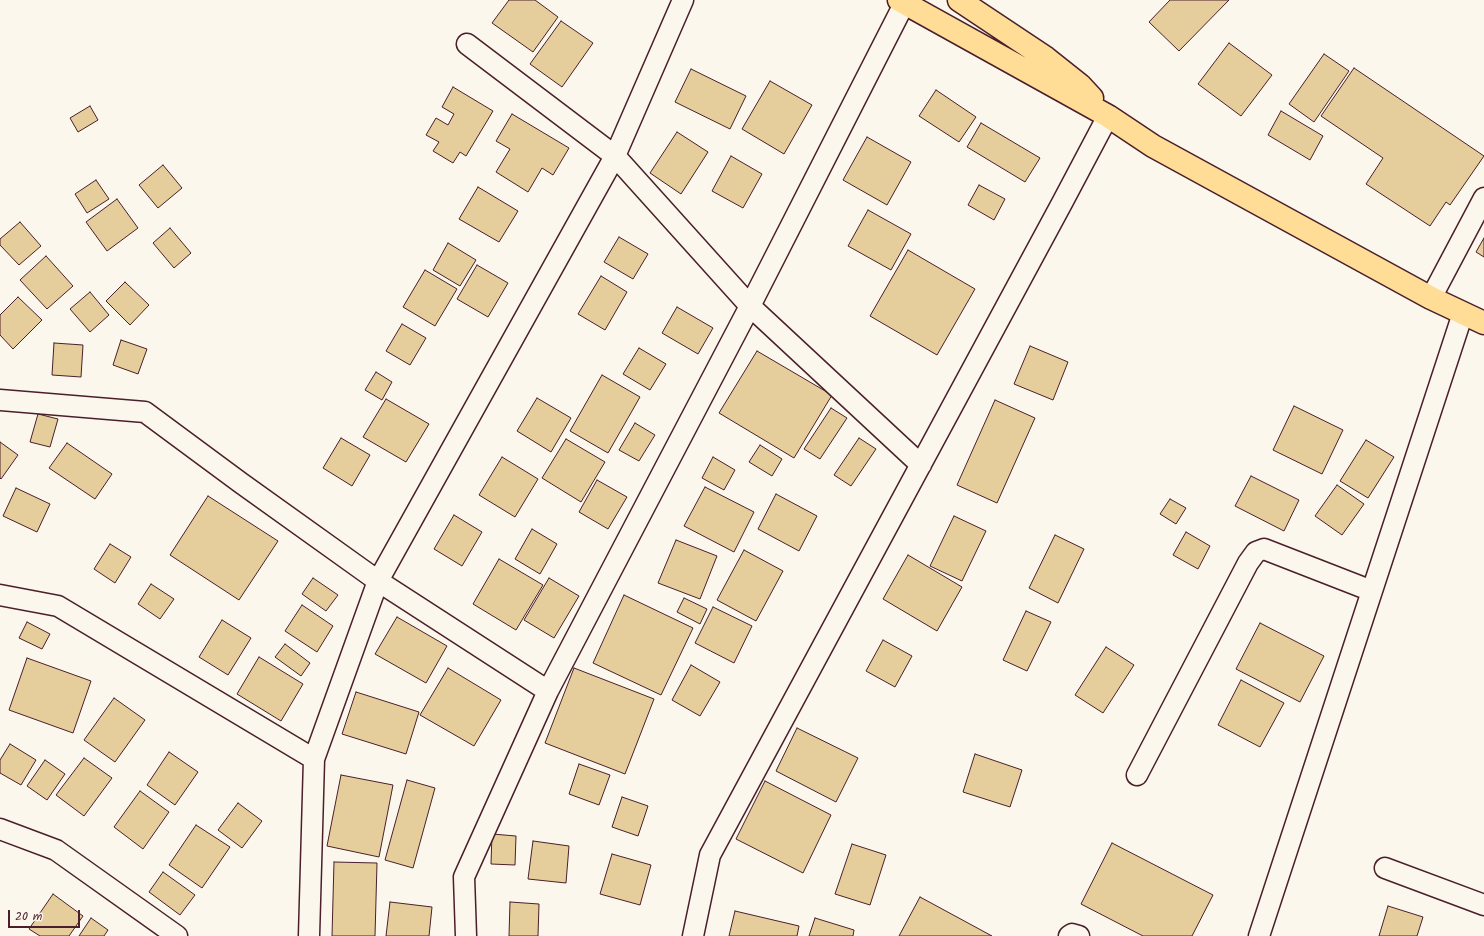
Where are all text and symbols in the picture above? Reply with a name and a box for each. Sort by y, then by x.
scale bar [10,902,82,928]
text: 20 m [15,907,42,926]

